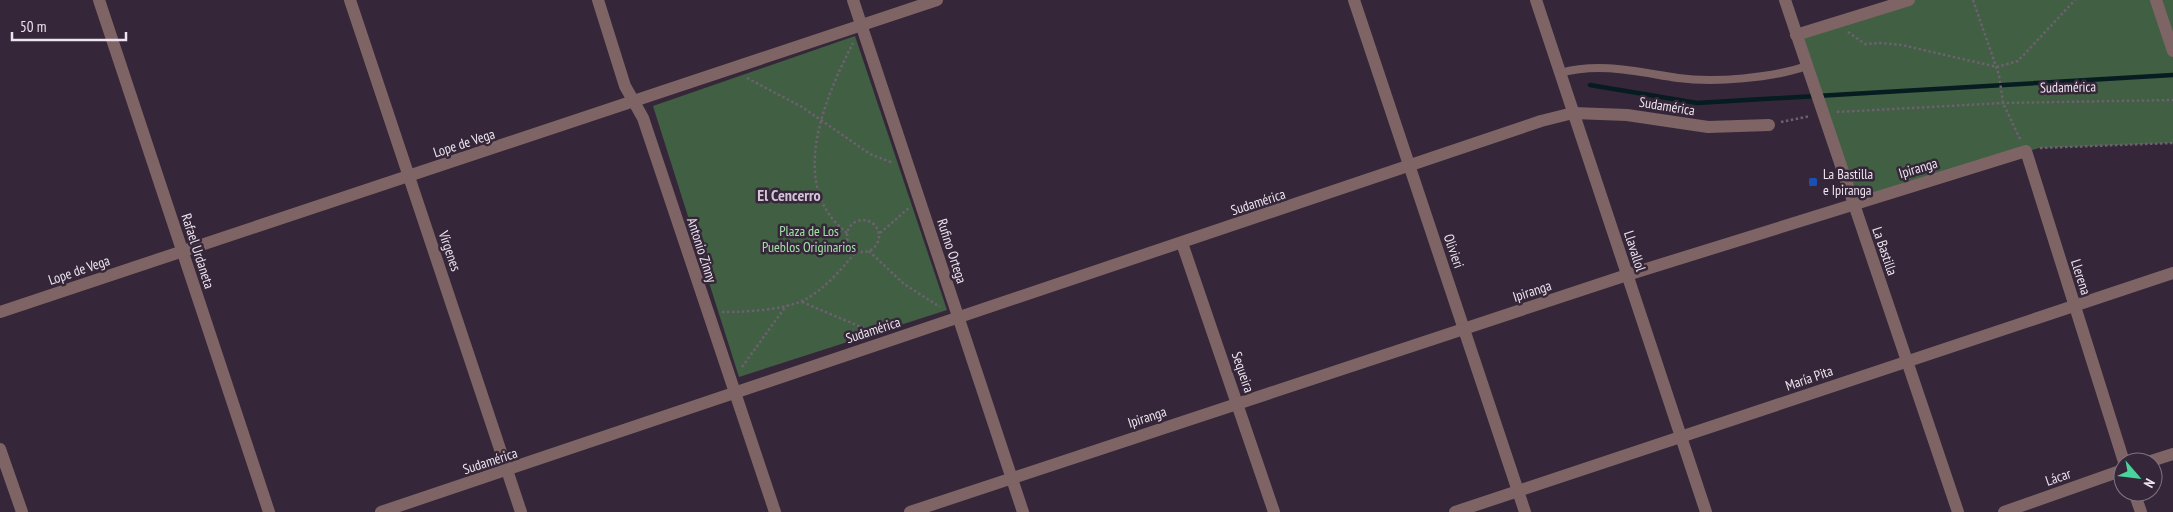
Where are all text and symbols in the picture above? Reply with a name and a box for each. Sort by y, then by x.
scale bar [12,10,126,42]
text: 50 m [20,17,46,36]
street label: Sudamérica [2040,78,2096,96]
street label: Sudamérica [1638,93,1696,119]
street label: Lope de Vega [431,125,497,161]
street label: Ipiranga [1896,154,1940,182]
place label: La Bastilla e Ipiranga [1823,165,1873,199]
marker: La Bastilla e Ipiranga [1807,176,1819,188]
district label: El Cencerro [757,185,821,205]
street label: Sudamérica [1229,185,1287,219]
street label: Rafael Urdaneta [177,211,219,291]
street label: Antonio Zinny [683,215,721,285]
street label: Rufino Ortega [933,216,971,286]
park label: Plaza de Los Pueblos Originarios [762,222,856,256]
street label: La Bastilla [1868,224,1902,278]
street label: Vírgenes [434,228,465,274]
street label: Llavallol [1620,228,1650,274]
street label: Olivieri [1440,231,1468,271]
street label: Lope de Vega [46,251,112,289]
street label: Llerena [2067,257,2095,297]
street label: Ipiranga [1510,276,1554,306]
street label: Sudamérica [844,313,902,347]
street label: Sequeira [1228,349,1258,395]
street label: María Pita [1783,362,1835,394]
street label: Ipiranga [1125,402,1169,432]
street label: Sudamérica [461,444,519,478]
north arrow [2113,452,2163,502]
street label: Lácar [2043,464,2073,490]
text: N [2140,476,2159,491]

